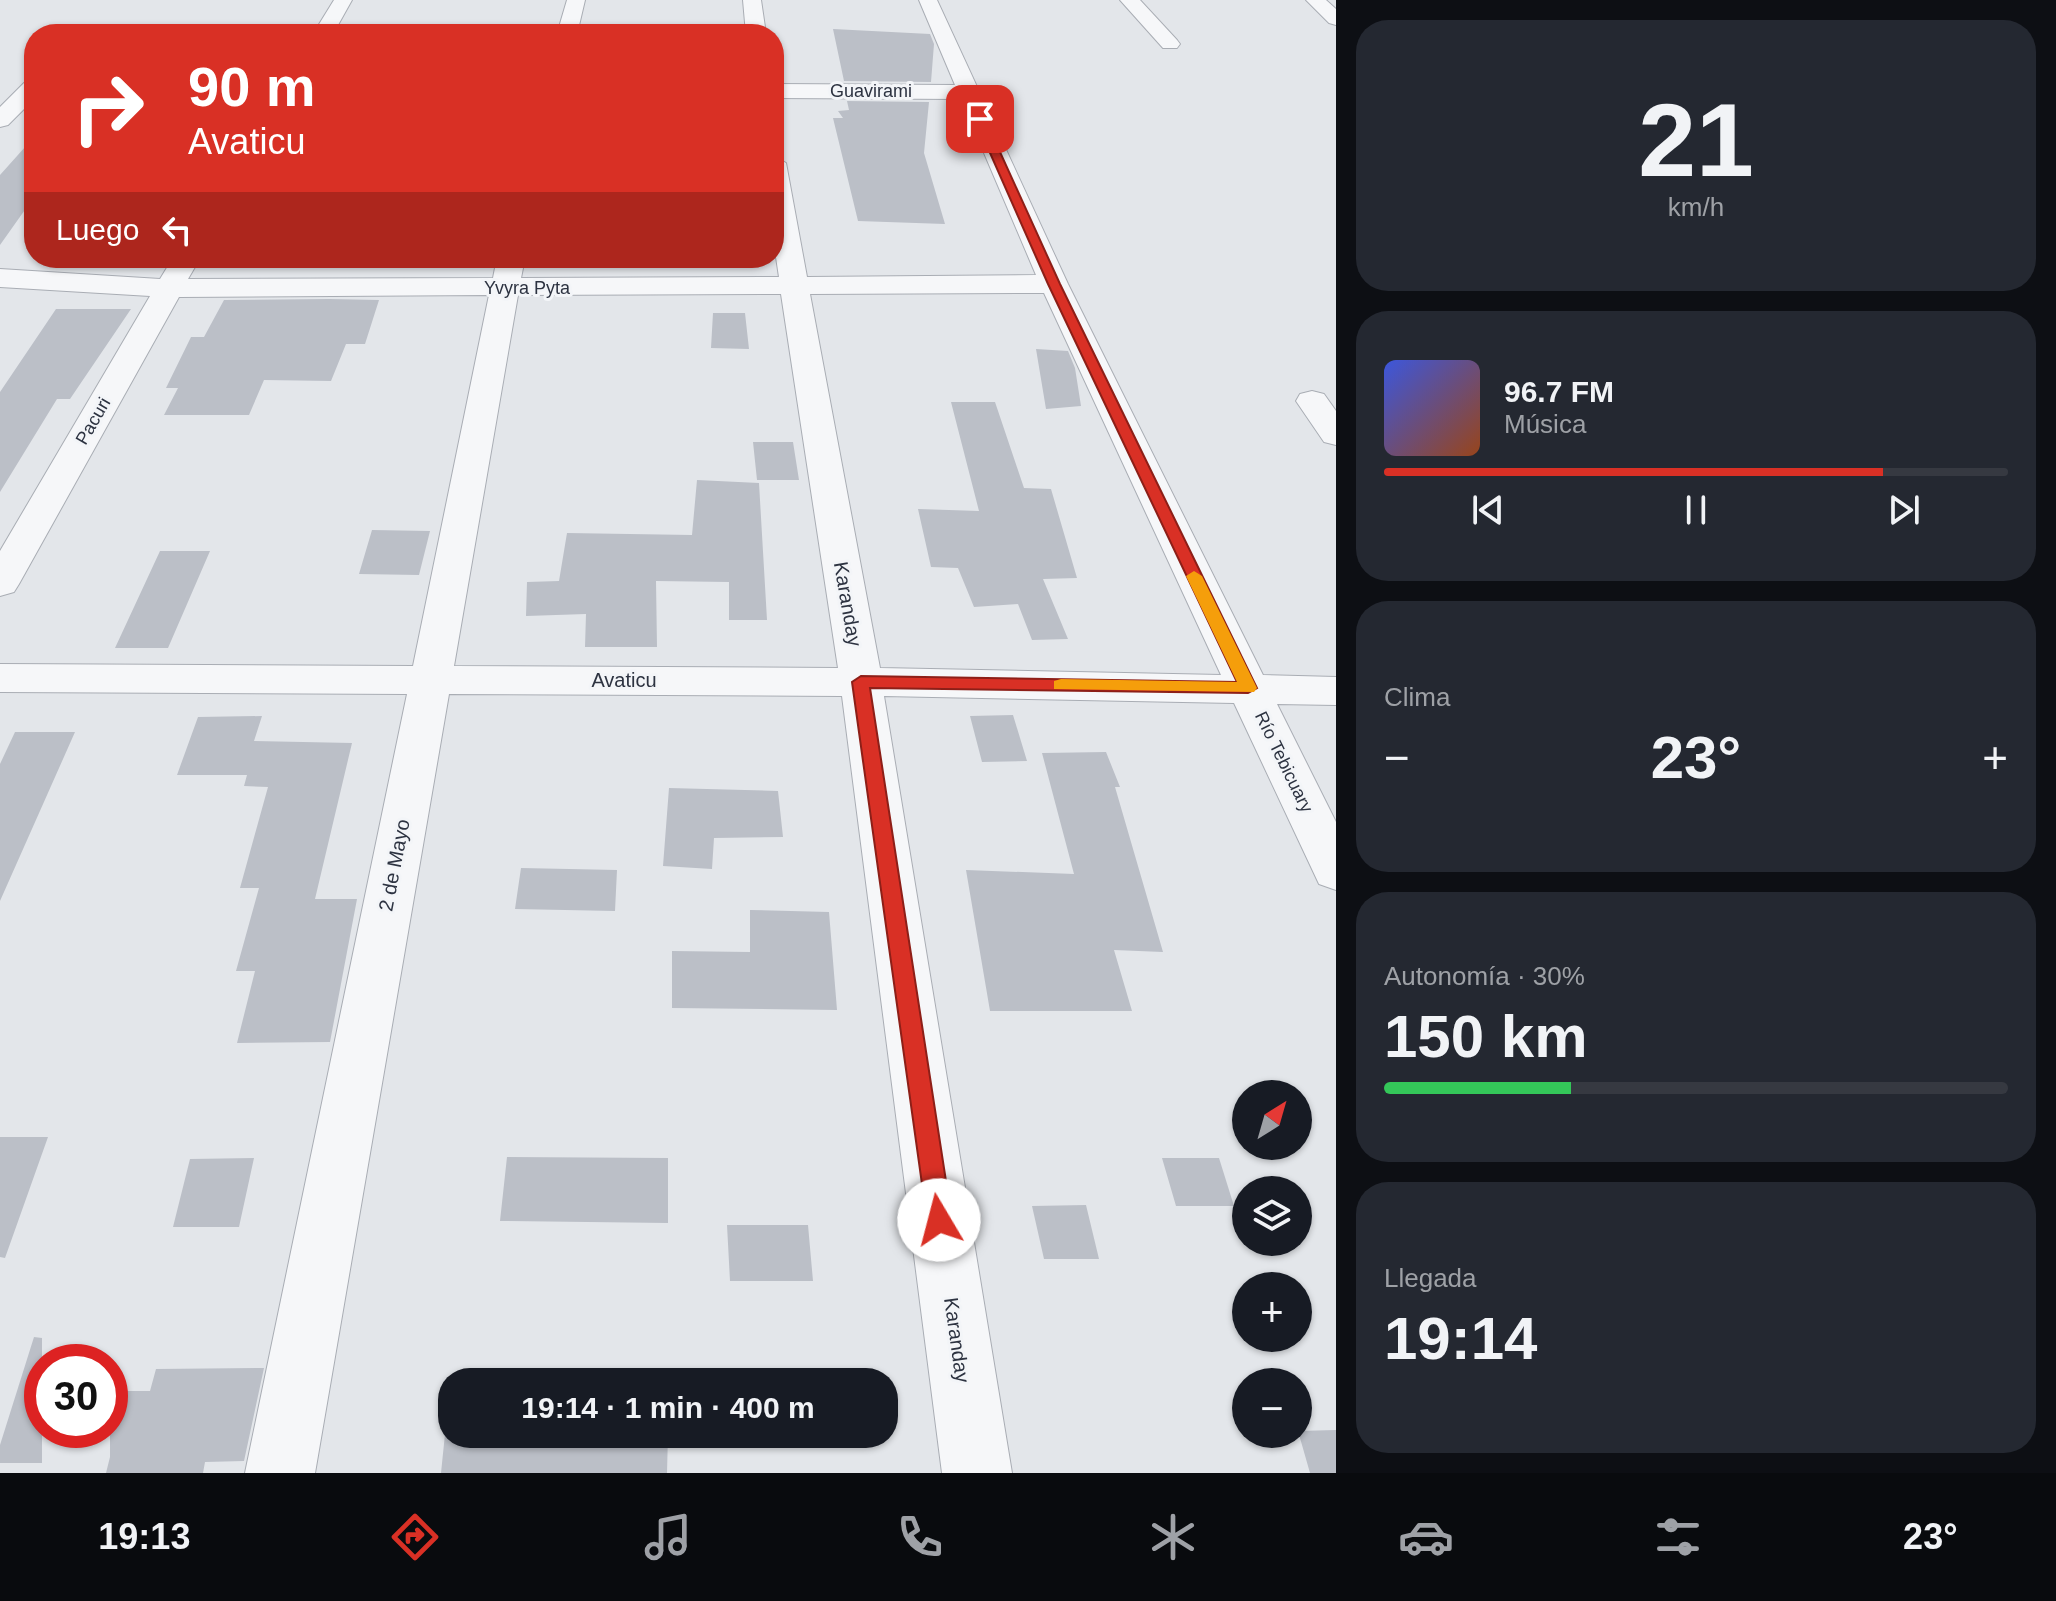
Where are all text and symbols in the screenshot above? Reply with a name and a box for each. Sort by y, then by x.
text: 90 m [188,55,316,118]
icon: right [56,56,160,160]
street label: Guavirami [830,81,912,101]
text: 21 [1638,82,1754,198]
pin [946,85,1014,153]
icon: arrive [958,97,1002,141]
text: Avaticu [188,121,305,162]
text: km/h [1668,192,1724,222]
icon: left [155,208,199,252]
text: Luego [56,213,139,246]
street label: Yvyra Pyta [484,278,571,298]
text: 96.7 FM [1504,375,1614,408]
street label: Pacuri [72,394,114,448]
text: Música [1504,409,1586,439]
icon: previous [1466,488,1510,532]
icon: pause [1674,488,1718,532]
icon: next [1882,488,1926,532]
street label: Karanday [830,560,866,648]
street label: Avaticu [591,669,657,691]
text: Clima [1384,682,1450,712]
street label: Río Tebicuary [1251,708,1317,816]
text: 23° [1651,724,1741,791]
text: − [1384,733,1410,782]
text: + [1982,733,2008,782]
street label: 2 de Mayo [374,817,414,913]
text: Autonomía · 30% [1384,961,1585,991]
text: 150 km [1384,1003,1588,1070]
north arrow [1232,1080,1312,1160]
map controls [1232,1080,1312,1448]
button: layers [1232,1176,1312,1256]
position arrow [897,1178,981,1262]
text: Llegada [1384,1263,1477,1293]
button: + [1232,1272,1312,1352]
street label: Karanday [940,1296,974,1384]
text: 19:14 [1384,1305,1537,1372]
speed limit sign: 30 [24,1344,128,1448]
button: − [1232,1368,1312,1448]
text: 19:14 · 1 min · 400 m [521,1391,815,1424]
icon: directions [387,1509,443,1565]
icon: music [640,1509,696,1565]
icon: phone [892,1509,948,1565]
icon: climate [1145,1509,1201,1565]
icon: car [1398,1509,1454,1565]
icon: filters [1650,1509,1706,1565]
text: 19:13 [98,1516,190,1557]
text: 23° [1903,1516,1958,1557]

